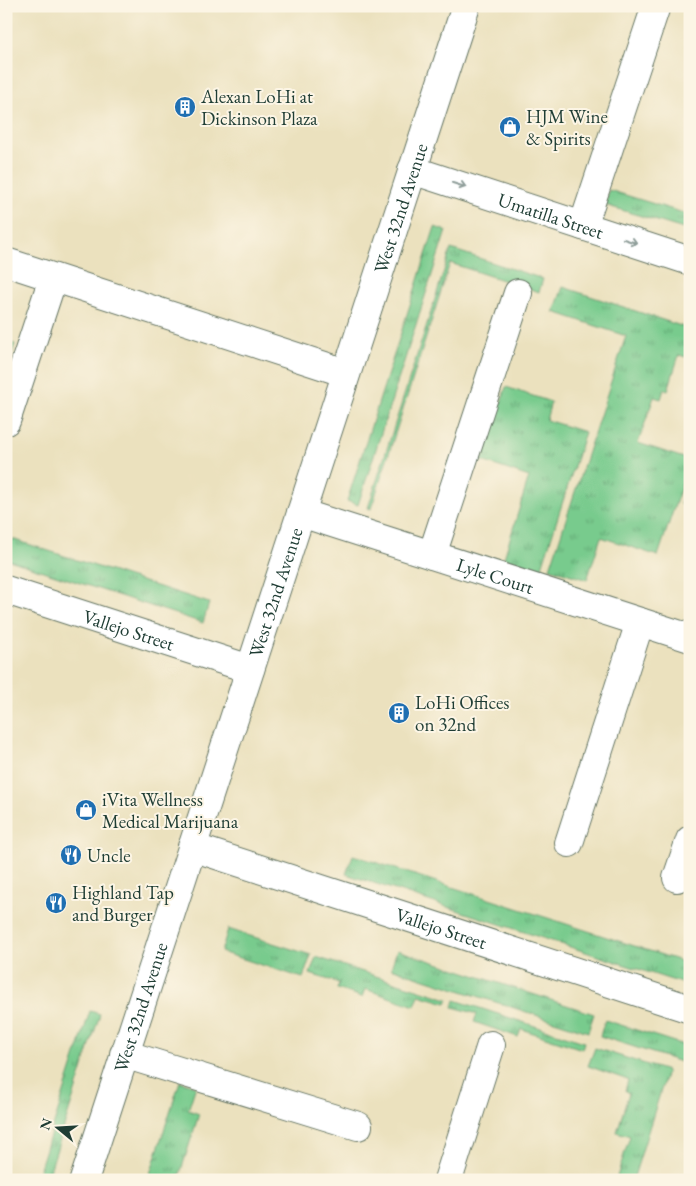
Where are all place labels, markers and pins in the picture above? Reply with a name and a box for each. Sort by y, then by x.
place label: Alexan LoHi at Dickinson Plaza [200,84,318,131]
building icon: Alexan LoHi at Dickinson Plaza [173,95,197,119]
place label: HJM Wine & Spirits [526,104,608,151]
shop icon: HJM Wine & Spirits [498,115,522,139]
place label: LoHi Offices on 32nd [415,690,510,737]
building icon: LoHi Offices on 32nd [387,701,411,725]
place label: iVita Wellness Medical Marijuana [102,787,239,834]
shop icon: iVita Wellness Medical Marijuana [74,798,98,822]
restaurant icon: Uncle [59,843,83,867]
place label: Uncle [87,843,131,868]
place label: Highland Tap and Burger [72,880,174,927]
restaurant icon: Highland Tap and Burger [44,891,68,915]

